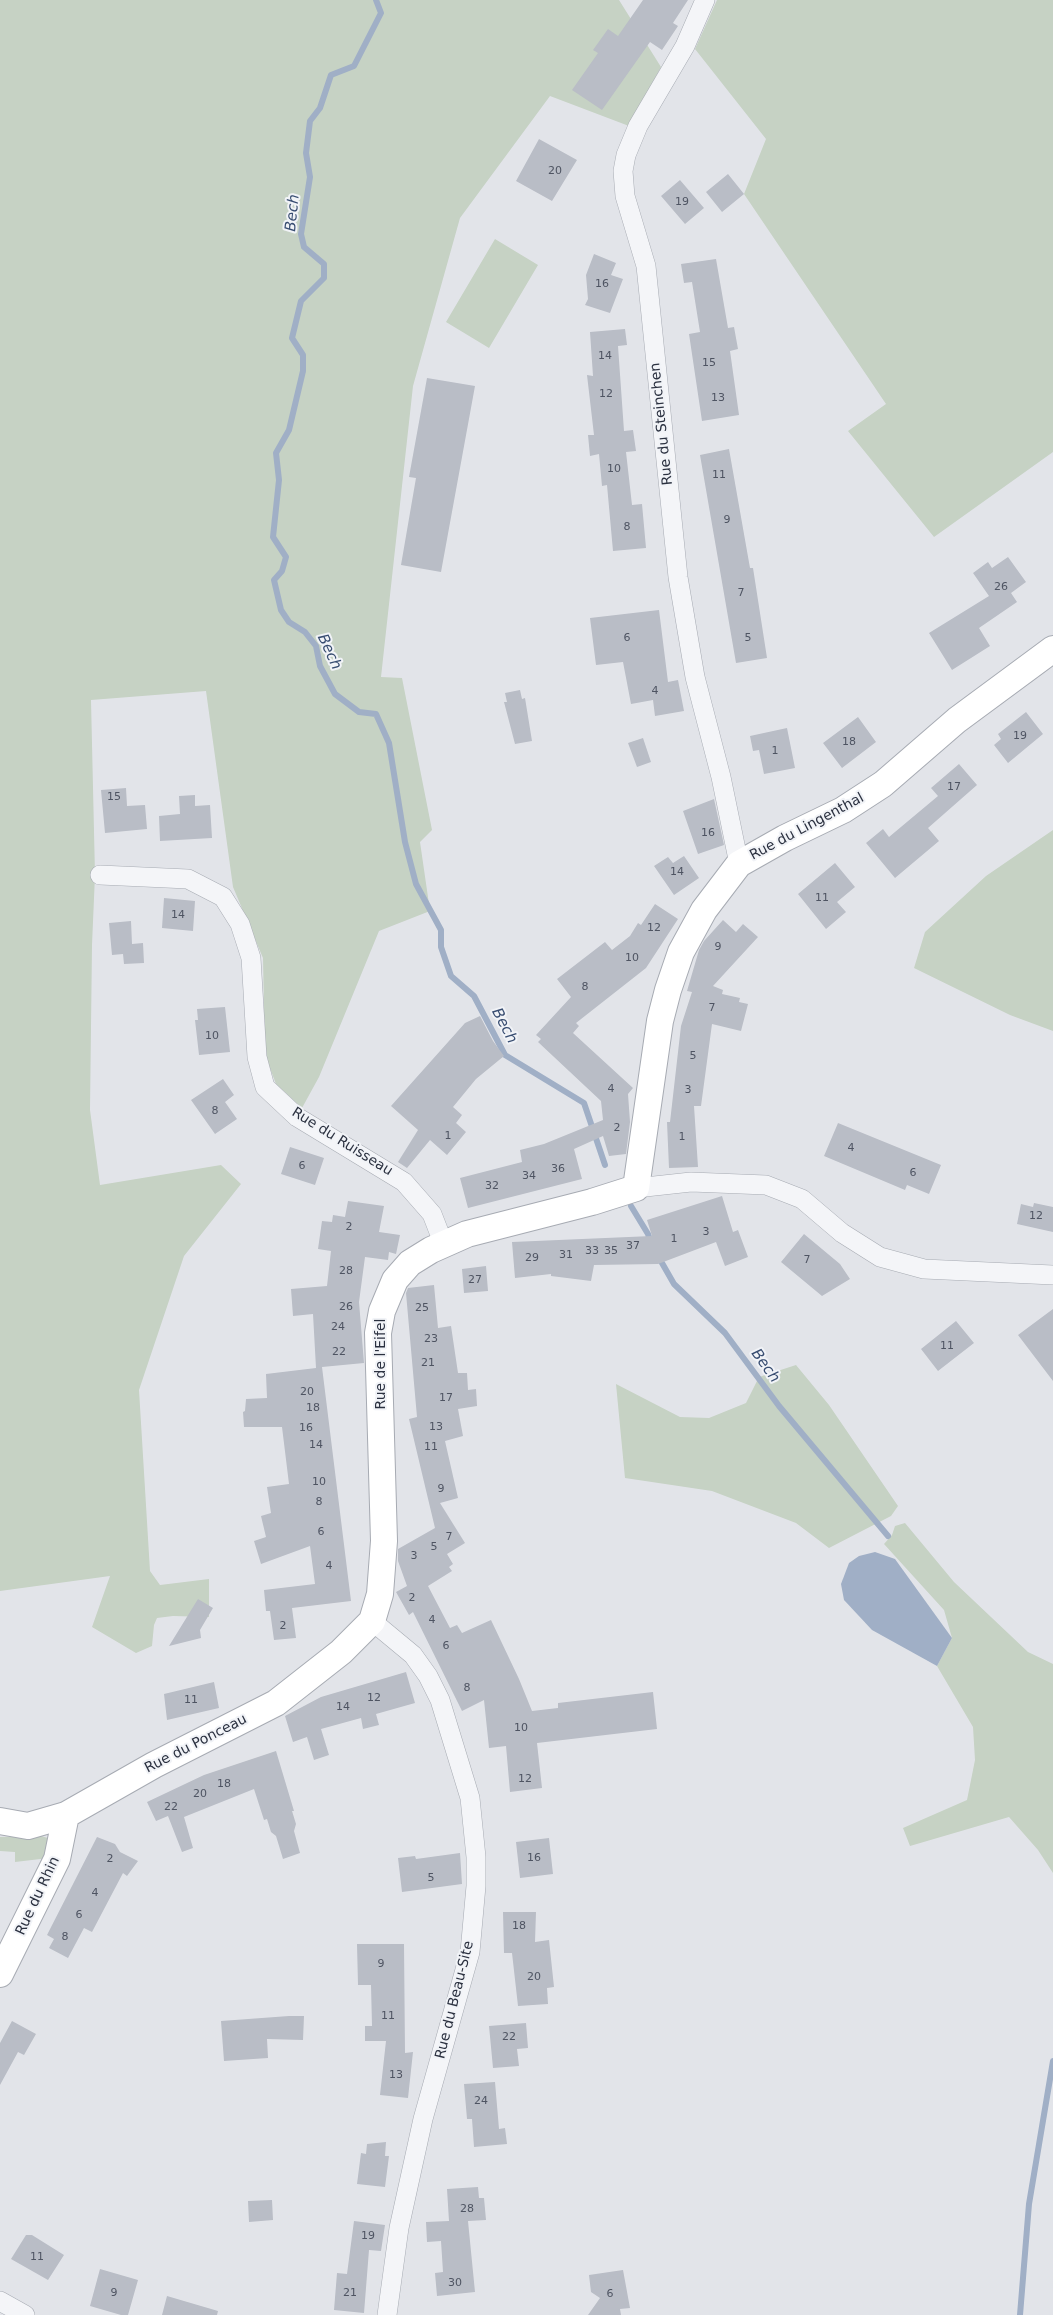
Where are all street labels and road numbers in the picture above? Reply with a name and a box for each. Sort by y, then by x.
street label: Rue du Steinchen [647,362,677,486]
street label: Rue du Lingenthal [747,790,867,864]
street label: Rue du Ruisseau [288,1104,396,1180]
street label: Rue de l'Eifel [373,1319,389,1409]
street label: Rue du Ponceau [142,1711,250,1777]
street label: Rue du Rhin [13,1854,63,1938]
street label: Rue du Beau-Site [432,1939,478,2061]

